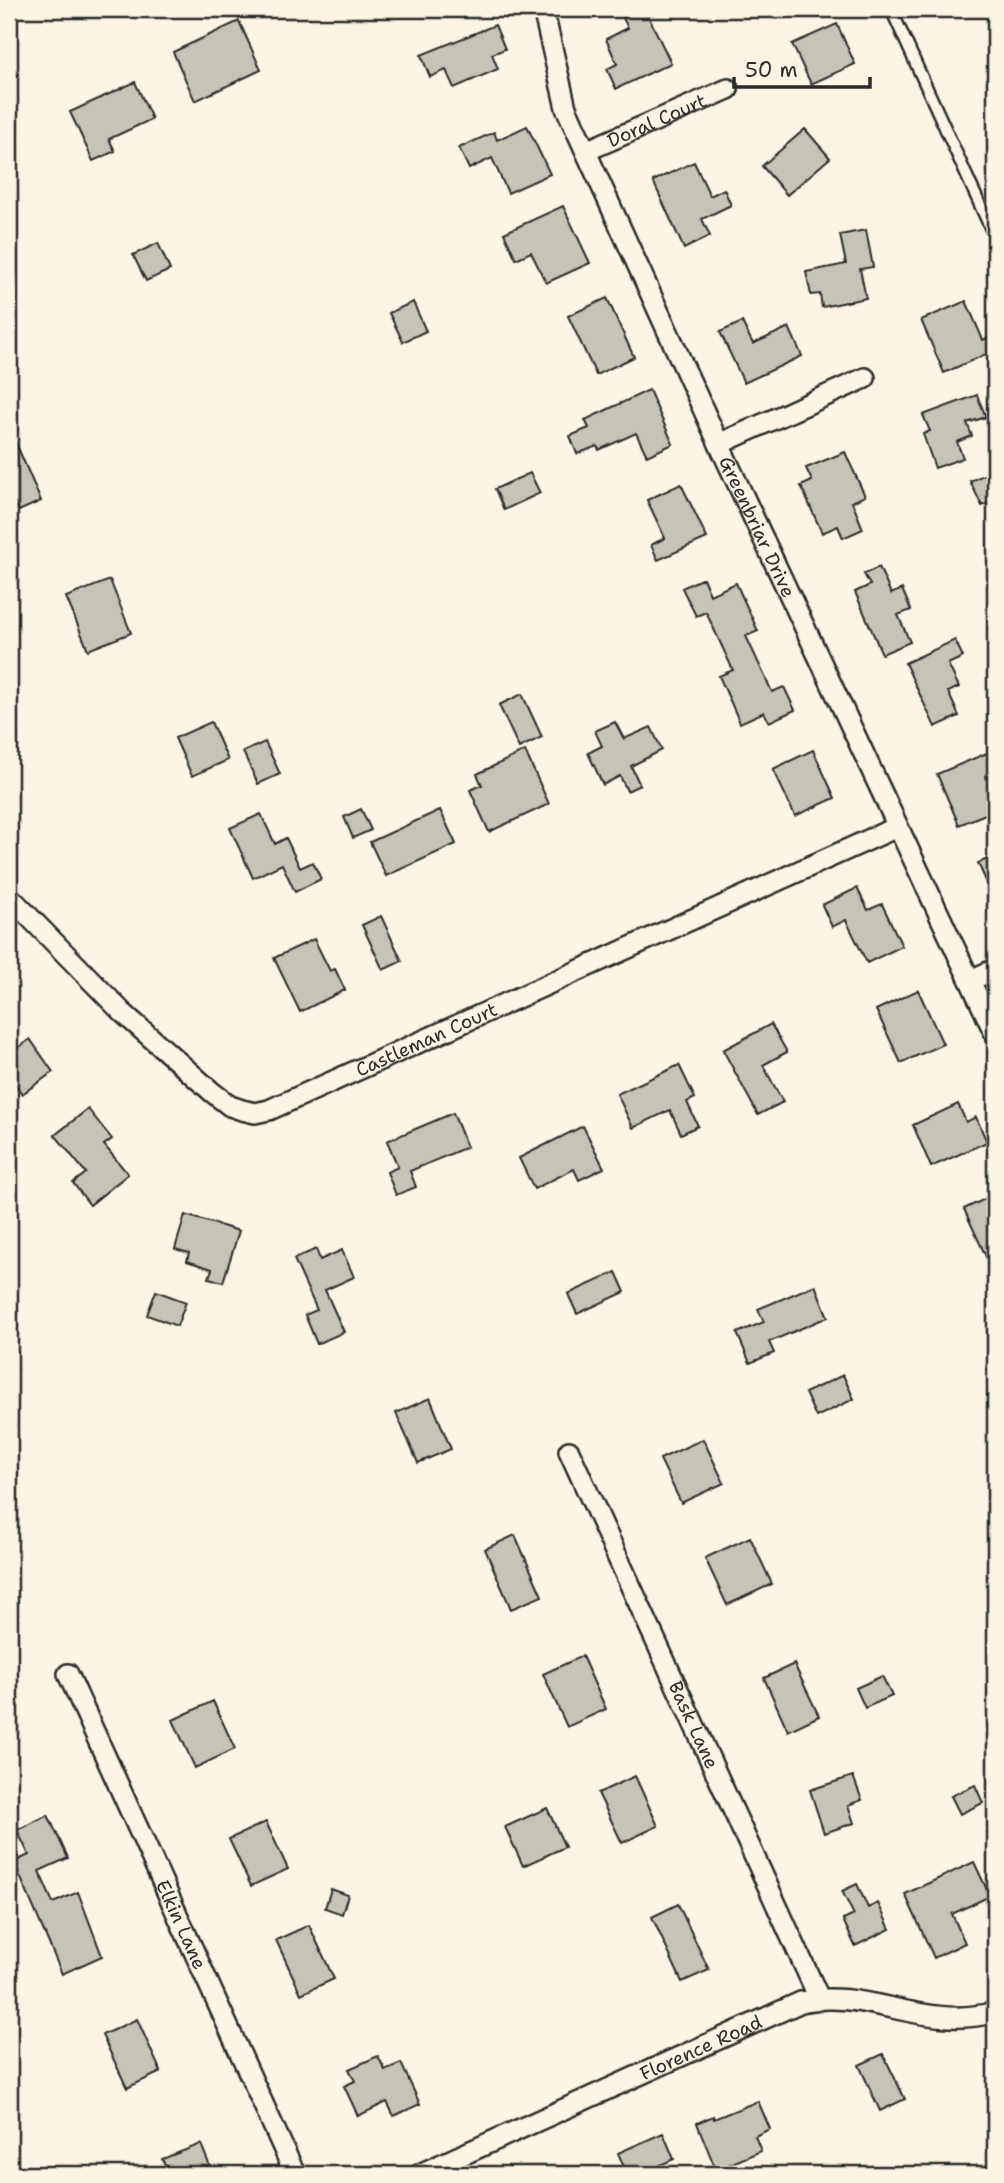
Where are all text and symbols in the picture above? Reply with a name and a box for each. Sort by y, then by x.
scale bar [734,46,871,90]
text: 50 m [745,56,798,84]
street label: Doral Court [603,88,710,153]
street label: Greenbriar Drive [713,452,801,601]
street label: Castleman Court [352,997,501,1082]
street label: Bask Lane [663,1677,725,1773]
street label: Elkin Lane [150,1876,212,1973]
street label: Florence Road [636,2009,766,2086]

